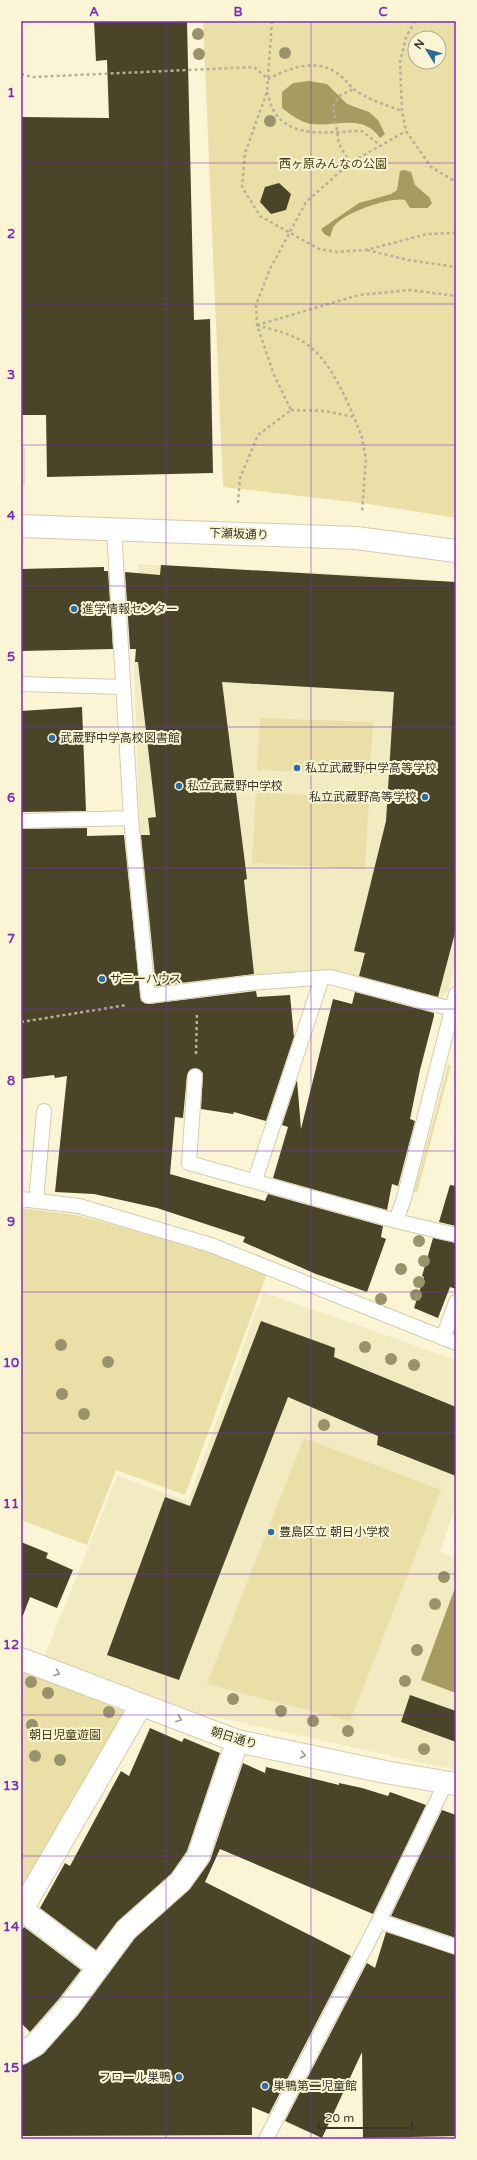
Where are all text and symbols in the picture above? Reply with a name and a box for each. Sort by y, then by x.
text: A [89,4,99,20]
text: B [233,4,243,20]
text: C [378,4,388,20]
north arrow [407,30,447,70]
text: N [412,37,427,52]
text: 1 [7,85,15,101]
park label: 西ヶ原みんなの公園 [279,157,387,171]
text: 2 [7,226,15,242]
text: 3 [7,367,15,383]
text: 4 [7,508,16,524]
street label: 下瀬坂通り [209,526,269,542]
place label: 進学情報センター [82,602,178,616]
marker: 進学情報センター [69,604,79,614]
text: 5 [7,649,15,665]
place label: 武蔵野中学高校図書館 [60,731,180,745]
marker: 武蔵野中学高校図書館 [47,733,57,743]
place label: 私立武蔵野中学高等学校 [305,761,437,775]
marker: 私立武蔵野中学高等学校 [292,763,302,773]
place label: 私立武蔵野中学校 [187,779,283,793]
marker: 私立武蔵野中学校 [174,781,184,791]
text: 6 [7,790,15,806]
place label: 私立武蔵野高等学校 [309,790,417,804]
marker: 私立武蔵野高等学校 [420,792,430,802]
text: 7 [7,931,15,947]
place label: サニーハウス [110,972,182,986]
marker: サニーハウス [97,974,107,984]
text: 8 [7,1073,15,1089]
text: 9 [7,1214,15,1230]
text: 10 [3,1355,19,1371]
text: 11 [3,1496,19,1512]
place label: 豊島区立 朝日小学校 [279,1525,390,1539]
marker: 豊島区立 朝日小学校 [266,1527,276,1537]
text: 12 [3,1637,19,1653]
one-way arrow [54,1668,61,1676]
one-way arrow [175,1715,182,1723]
street label: 朝日通り [209,1724,259,1752]
park label: 朝日児童遊園 [29,1728,101,1742]
one-way arrow [300,1750,306,1759]
text: 13 [3,1778,19,1794]
text: 14 [3,1919,20,1935]
text: 15 [3,2060,19,2076]
place label: フロール巣鴨 [99,2070,171,2084]
marker: フロール巣鴨 [174,2072,184,2082]
place label: 巣鴨第二児童館 [273,2079,357,2093]
marker: 巣鴨第二児童館 [260,2081,270,2091]
scale bar [319,2104,412,2130]
text: 20 m [325,2111,354,2125]

